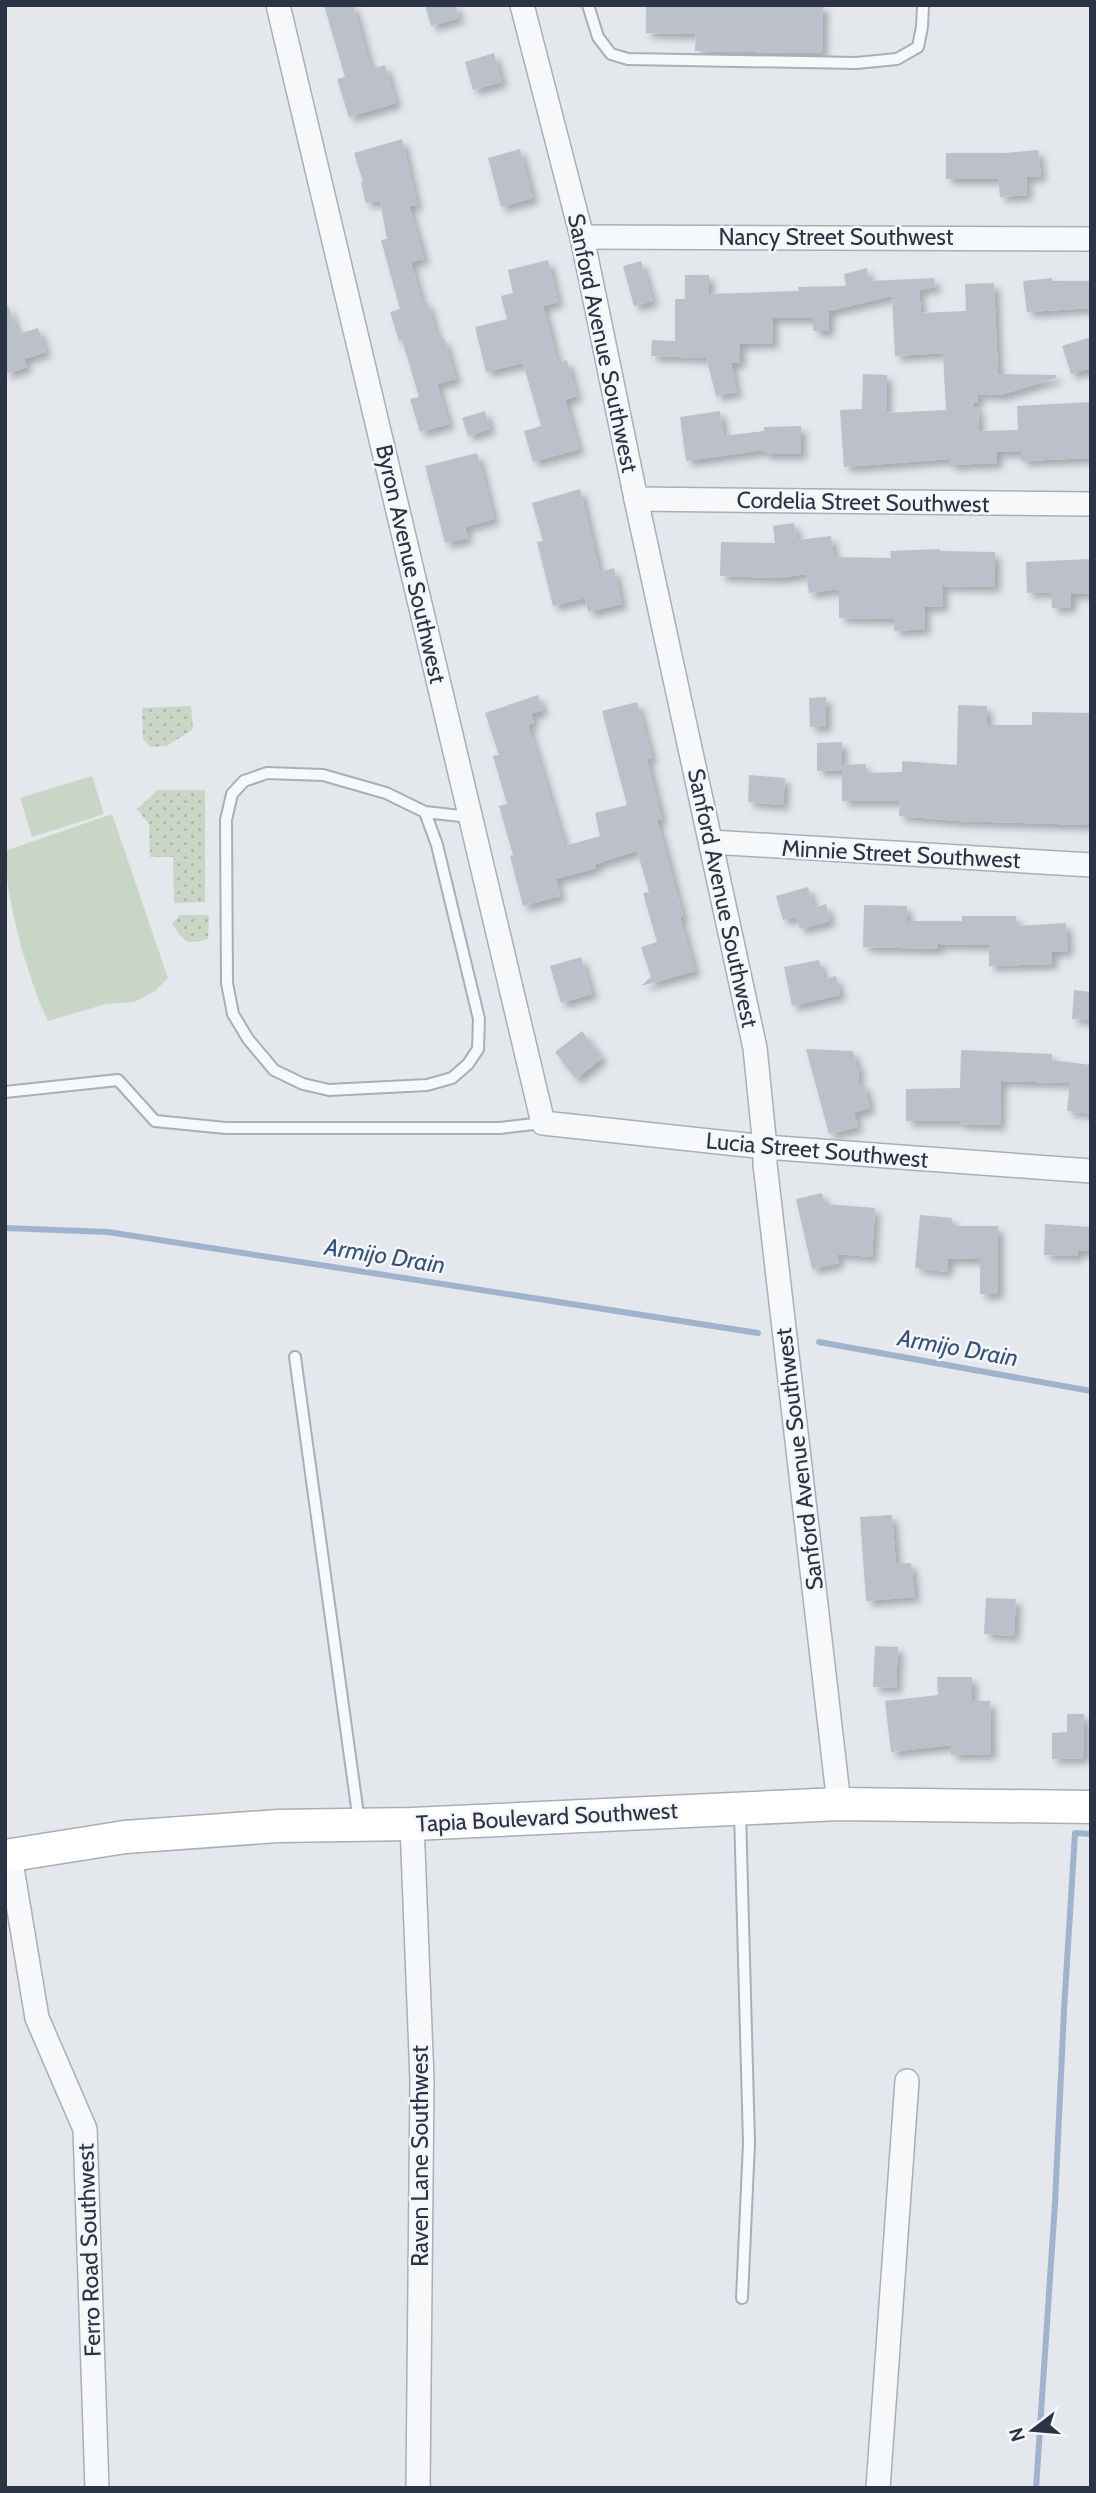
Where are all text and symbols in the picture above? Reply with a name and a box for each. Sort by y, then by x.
street label: Sanford Avenue Southwest [562,211,644,475]
street label: Nancy Street Southwest [718,223,954,251]
street label: Byron Avenue Southwest [370,442,452,686]
street label: Cordelia Street Southwest [736,486,990,518]
street label: Sanford Avenue Southwest [682,766,764,1030]
street label: Minnie Street Southwest [781,834,1021,874]
street label: Lucia Street Southwest [705,1126,930,1174]
water label: Armijo Drain [322,1232,447,1279]
water label: Armijo Drain [895,1323,1020,1372]
street label: Sanford Avenue Southwest [769,1326,829,1592]
street label: Tapia Boulevard Southwest [415,1796,679,1838]
street label: Raven Lane Southwest [406,2045,434,2267]
street label: Ferro Road Southwest [71,2142,107,2357]
north arrow [998,2395,1068,2465]
text: N [1004,2425,1030,2444]

